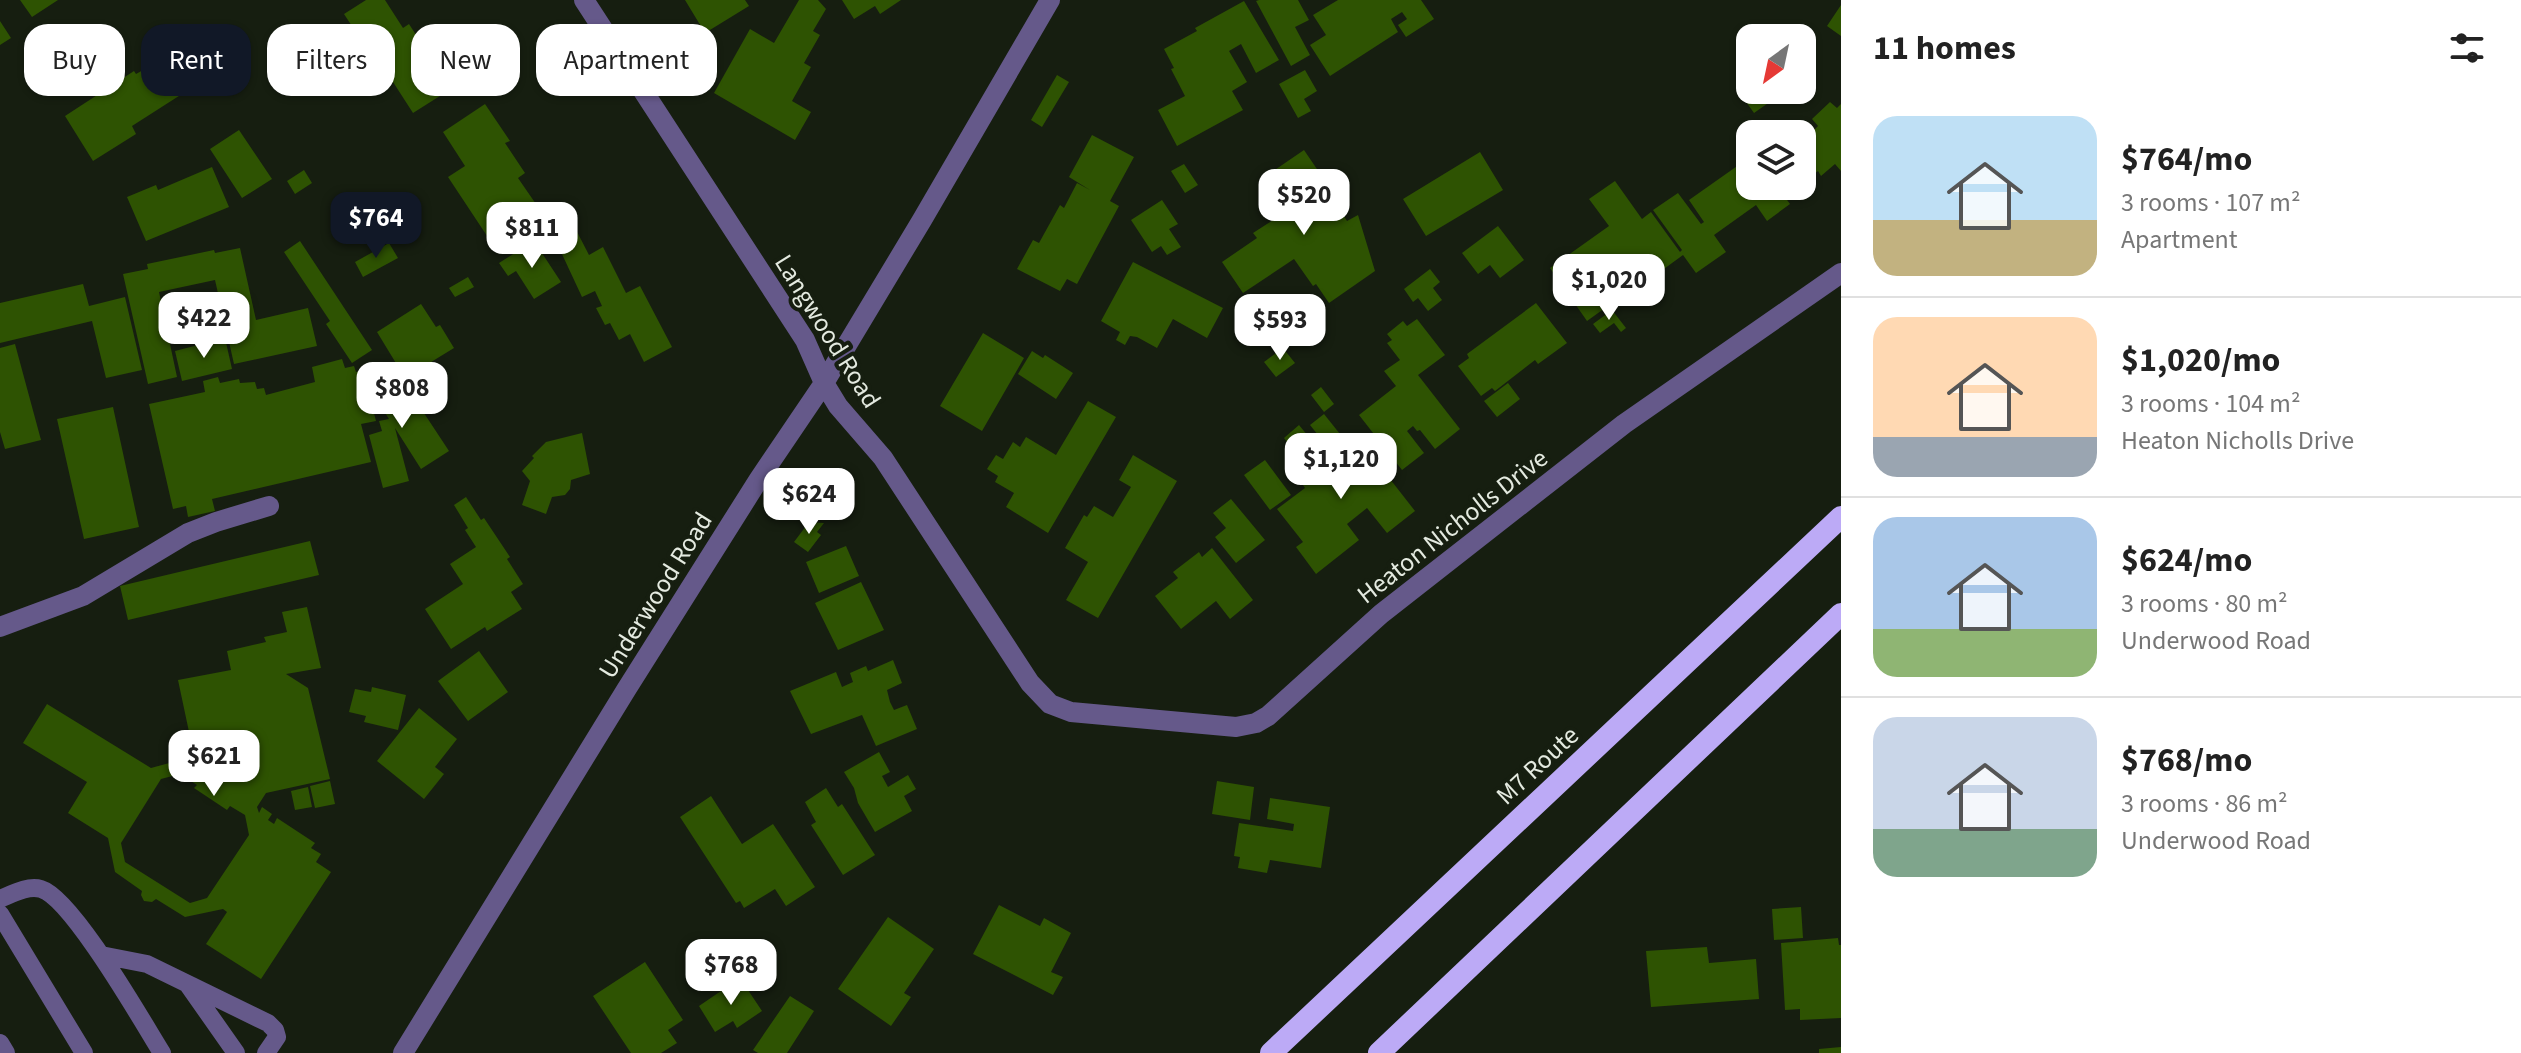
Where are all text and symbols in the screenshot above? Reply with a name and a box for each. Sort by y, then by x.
chip: Buy [24,24,125,96]
chip: Rent [141,24,251,96]
chip: Filters [267,24,395,96]
chip: New [411,24,520,96]
chip: Apartment [536,24,717,96]
north arrow [1736,24,1816,104]
map controls [1736,24,1816,200]
text: 11 homes [1873,24,2016,73]
icon: filters [2445,26,2489,70]
button: layers [1736,120,1816,200]
text: $764/mo [2121,135,2252,184]
icon: home [1937,148,2033,244]
pin: $520 [1257,169,1351,237]
text: $520 [1277,176,1331,213]
text: 3 rooms · 107 m² [2121,184,2300,221]
pin: $764 [329,192,423,260]
text: $764 [349,199,403,236]
pin: $811 [485,202,579,270]
text: $811 [505,209,559,246]
text: Apartment [2121,221,2238,258]
street label: Langwood Road [765,247,890,415]
pin: $1,020 [1544,254,1674,322]
text: $1,020 [1571,261,1647,298]
pin: $422 [157,292,251,360]
pin: $593 [1233,294,1327,362]
text: $422 [177,299,231,336]
text: $593 [1253,301,1307,338]
text: $1,020/mo [2121,336,2281,385]
icon: home [1937,349,2033,445]
pin: $808 [355,362,449,430]
text: $808 [375,369,429,406]
text: 3 rooms · 104 m² [2121,385,2300,422]
text: Heaton Nicholls Drive [2121,422,2354,459]
pin: $1,120 [1276,433,1406,501]
text: $1,120 [1303,440,1379,477]
street label: Heaton Nicholls Drive [1349,440,1556,613]
pin: $624 [762,468,856,536]
text: $624 [782,475,836,512]
street label: Underwood Road [589,505,721,686]
text: $624/mo [2121,536,2252,585]
icon: home [1937,549,2033,645]
text: 3 rooms · 80 m² [2121,585,2288,622]
text: Underwood Road [2121,622,2311,659]
street label: M7 Route [1488,717,1587,813]
pin: $621 [167,730,261,798]
text: $768/mo [2121,736,2252,785]
text: $621 [187,737,241,774]
icon: home [1937,749,2033,845]
text: 3 rooms · 86 m² [2121,785,2288,822]
text: Underwood Road [2121,822,2311,859]
pin: $768 [684,939,778,1007]
text: $768 [704,946,758,983]

